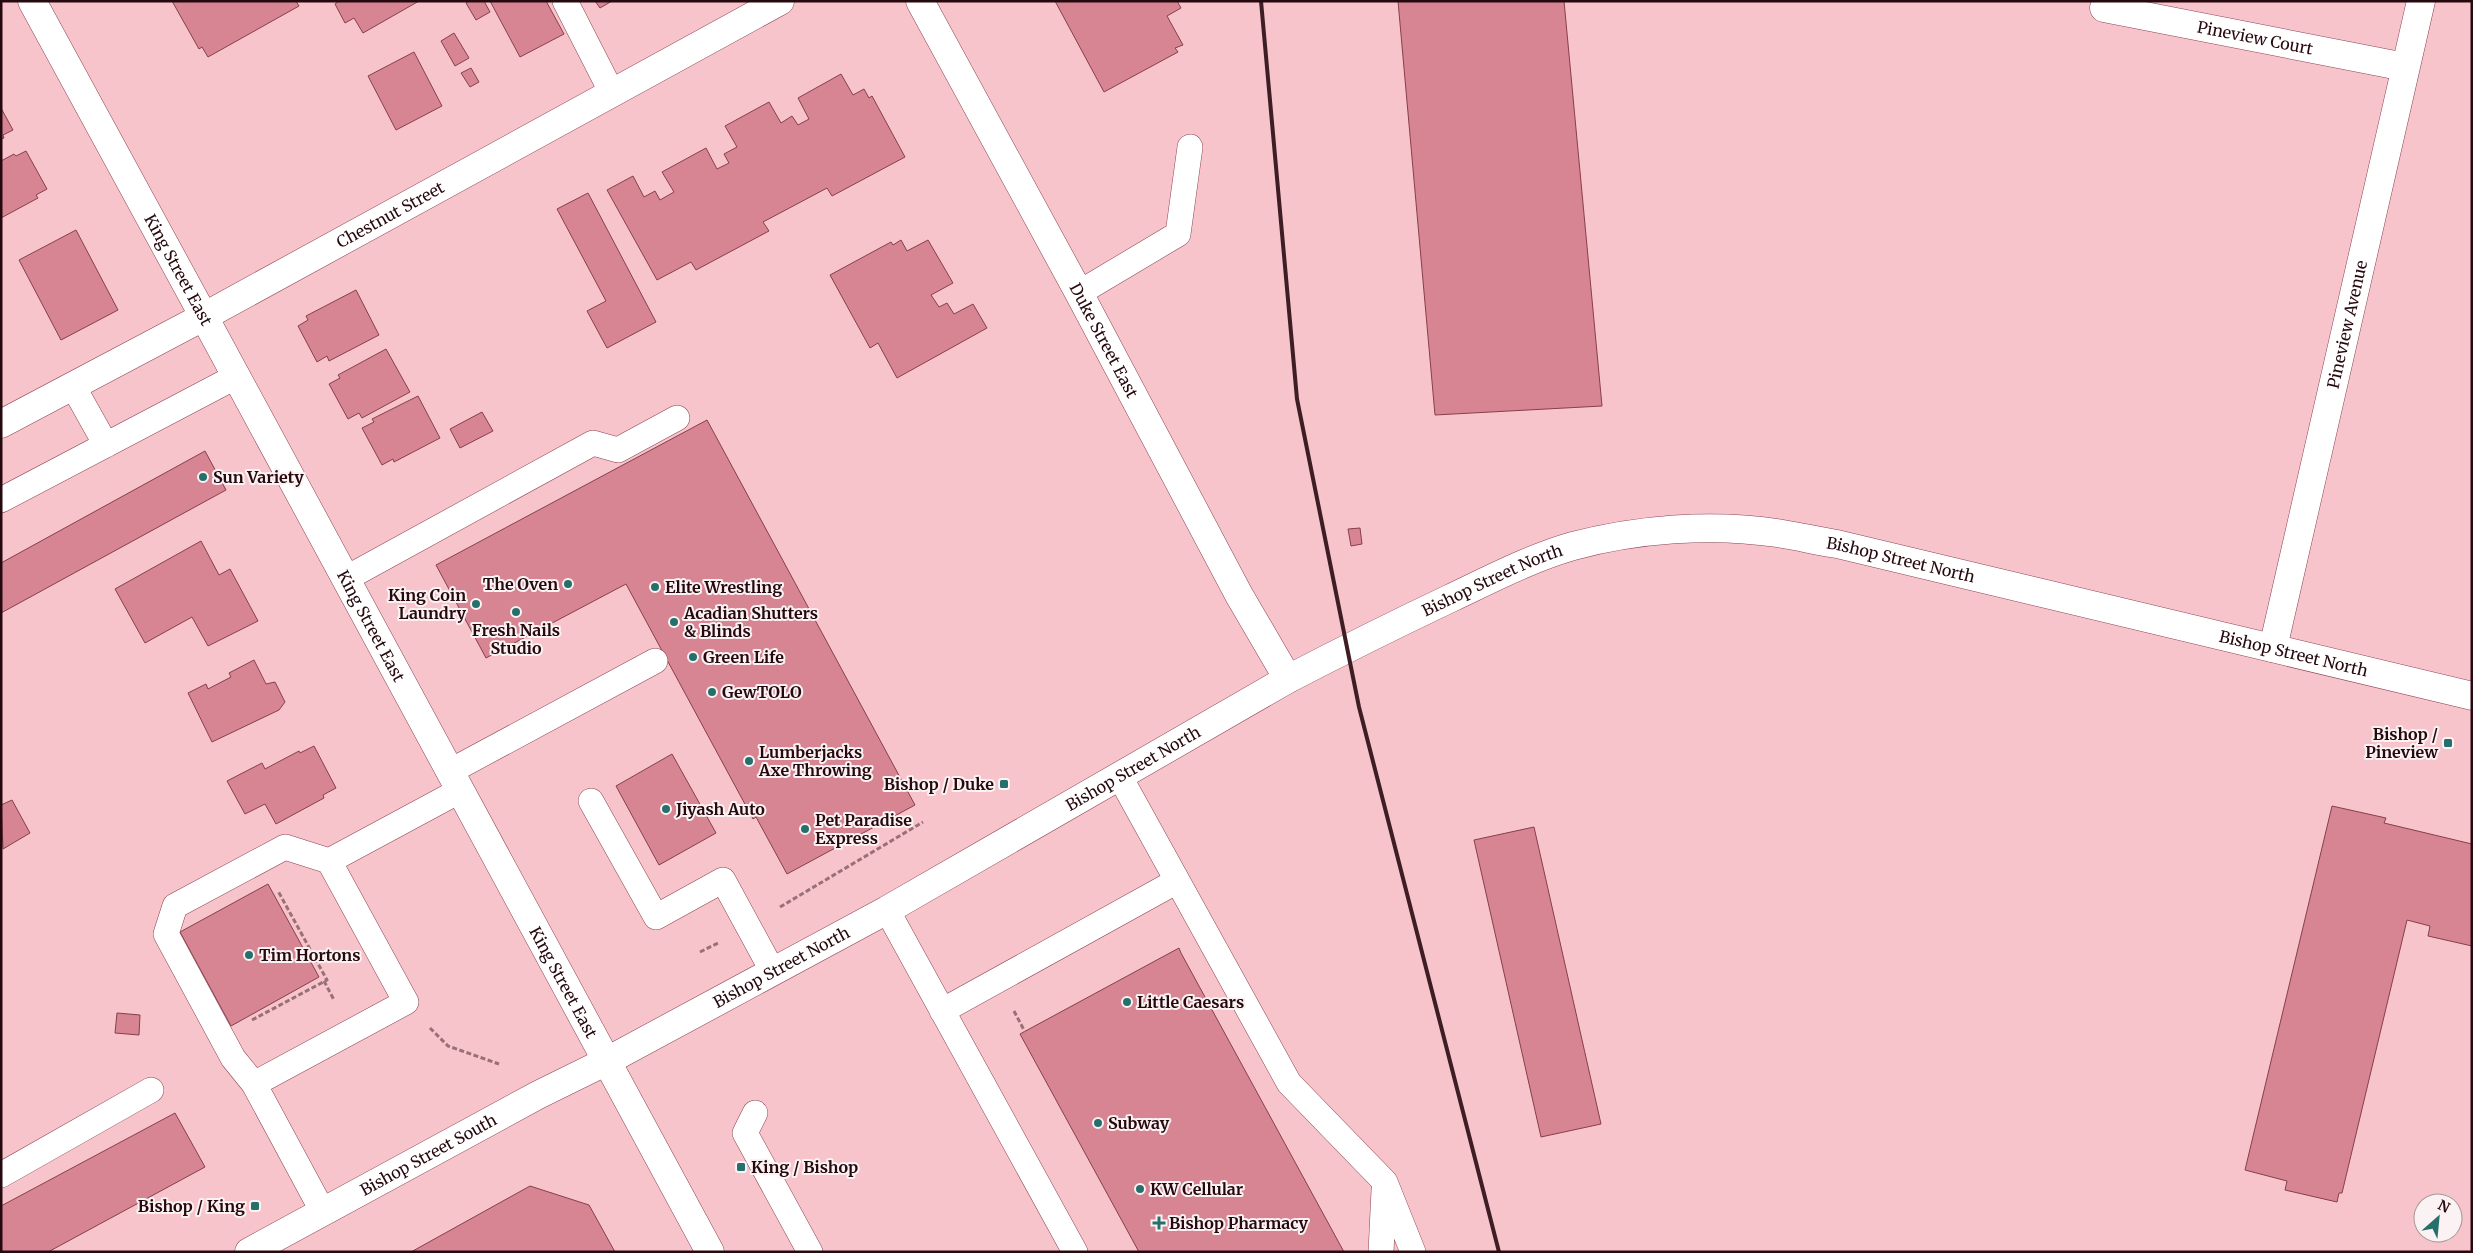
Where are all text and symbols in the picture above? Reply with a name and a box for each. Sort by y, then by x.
street label: Pineview Court [2195,16,2315,59]
street label: Chestnut Street [333,177,448,252]
street label: King Street East [140,211,217,329]
street label: Pineview Avenue [2323,258,2371,390]
street label: Duke Street East [1065,279,1143,402]
place label: Sun Variety [213,467,304,487]
marker: Sun Variety [197,471,209,483]
street label: Bishop Street North [1825,532,1977,587]
street label: Bishop Street North [1419,540,1565,620]
street label: King Street East [333,567,410,686]
place label: The Oven [483,574,558,594]
place label: Elite Wrestling [665,577,782,597]
marker: The Oven [562,578,574,590]
marker: Elite Wrestling [649,581,661,593]
place label: King Coin Laundry [388,585,466,623]
marker: King Coin Laundry [470,598,482,610]
place label: Acadian Shutters & Blinds [683,603,818,641]
marker: Fresh Nails Studio [510,606,522,618]
marker: Acadian Shutters & Blinds [668,616,680,628]
place label: Fresh Nails Studio [472,620,560,658]
street label: Bishop Street North [2217,626,2370,681]
place label: Green Life [703,647,784,667]
marker: Green Life [687,651,699,663]
place label: GewTOLO [722,682,802,702]
marker: GewTOLO [706,686,718,698]
street label: Bishop Street North [1062,721,1204,815]
place label: Bishop / Pineview [2365,724,2438,762]
marker: Bishop / Pineview [2442,737,2454,749]
place label: Lumberjacks Axe Throwing [758,742,872,780]
marker: Lumberjacks Axe Throwing [743,755,755,767]
place label: Bishop / Duke [884,774,994,794]
marker: Bishop / Duke [998,778,1010,790]
place label: Jiyash Auto [675,799,765,819]
marker: Jiyash Auto [660,803,672,815]
place label: Pet Paradise Express [815,810,912,848]
marker: Pet Paradise Express [799,823,811,835]
street label: Bishop Street North [710,922,853,1012]
street label: King Street East [525,923,602,1042]
place label: Tim Hortons [259,945,361,965]
marker: Tim Hortons [243,949,255,961]
place label: Little Caesars [1137,992,1244,1012]
marker: Little Caesars [1121,996,1133,1008]
street label: Bishop Street South [357,1109,500,1200]
place label: Subway [1108,1113,1170,1133]
marker: Subway [1092,1117,1104,1129]
place label: King / Bishop [751,1157,858,1177]
marker: King / Bishop [735,1161,747,1173]
place label: KW Cellular [1150,1179,1244,1199]
marker: KW Cellular [1134,1183,1146,1195]
north arrow [2413,1193,2463,1243]
place label: Bishop / King [138,1196,245,1216]
text: N [2435,1196,2453,1217]
marker: Bishop / King [249,1200,261,1212]
place label: Bishop Pharmacy [1169,1213,1309,1233]
marker: Bishop Pharmacy [1153,1217,1165,1229]

